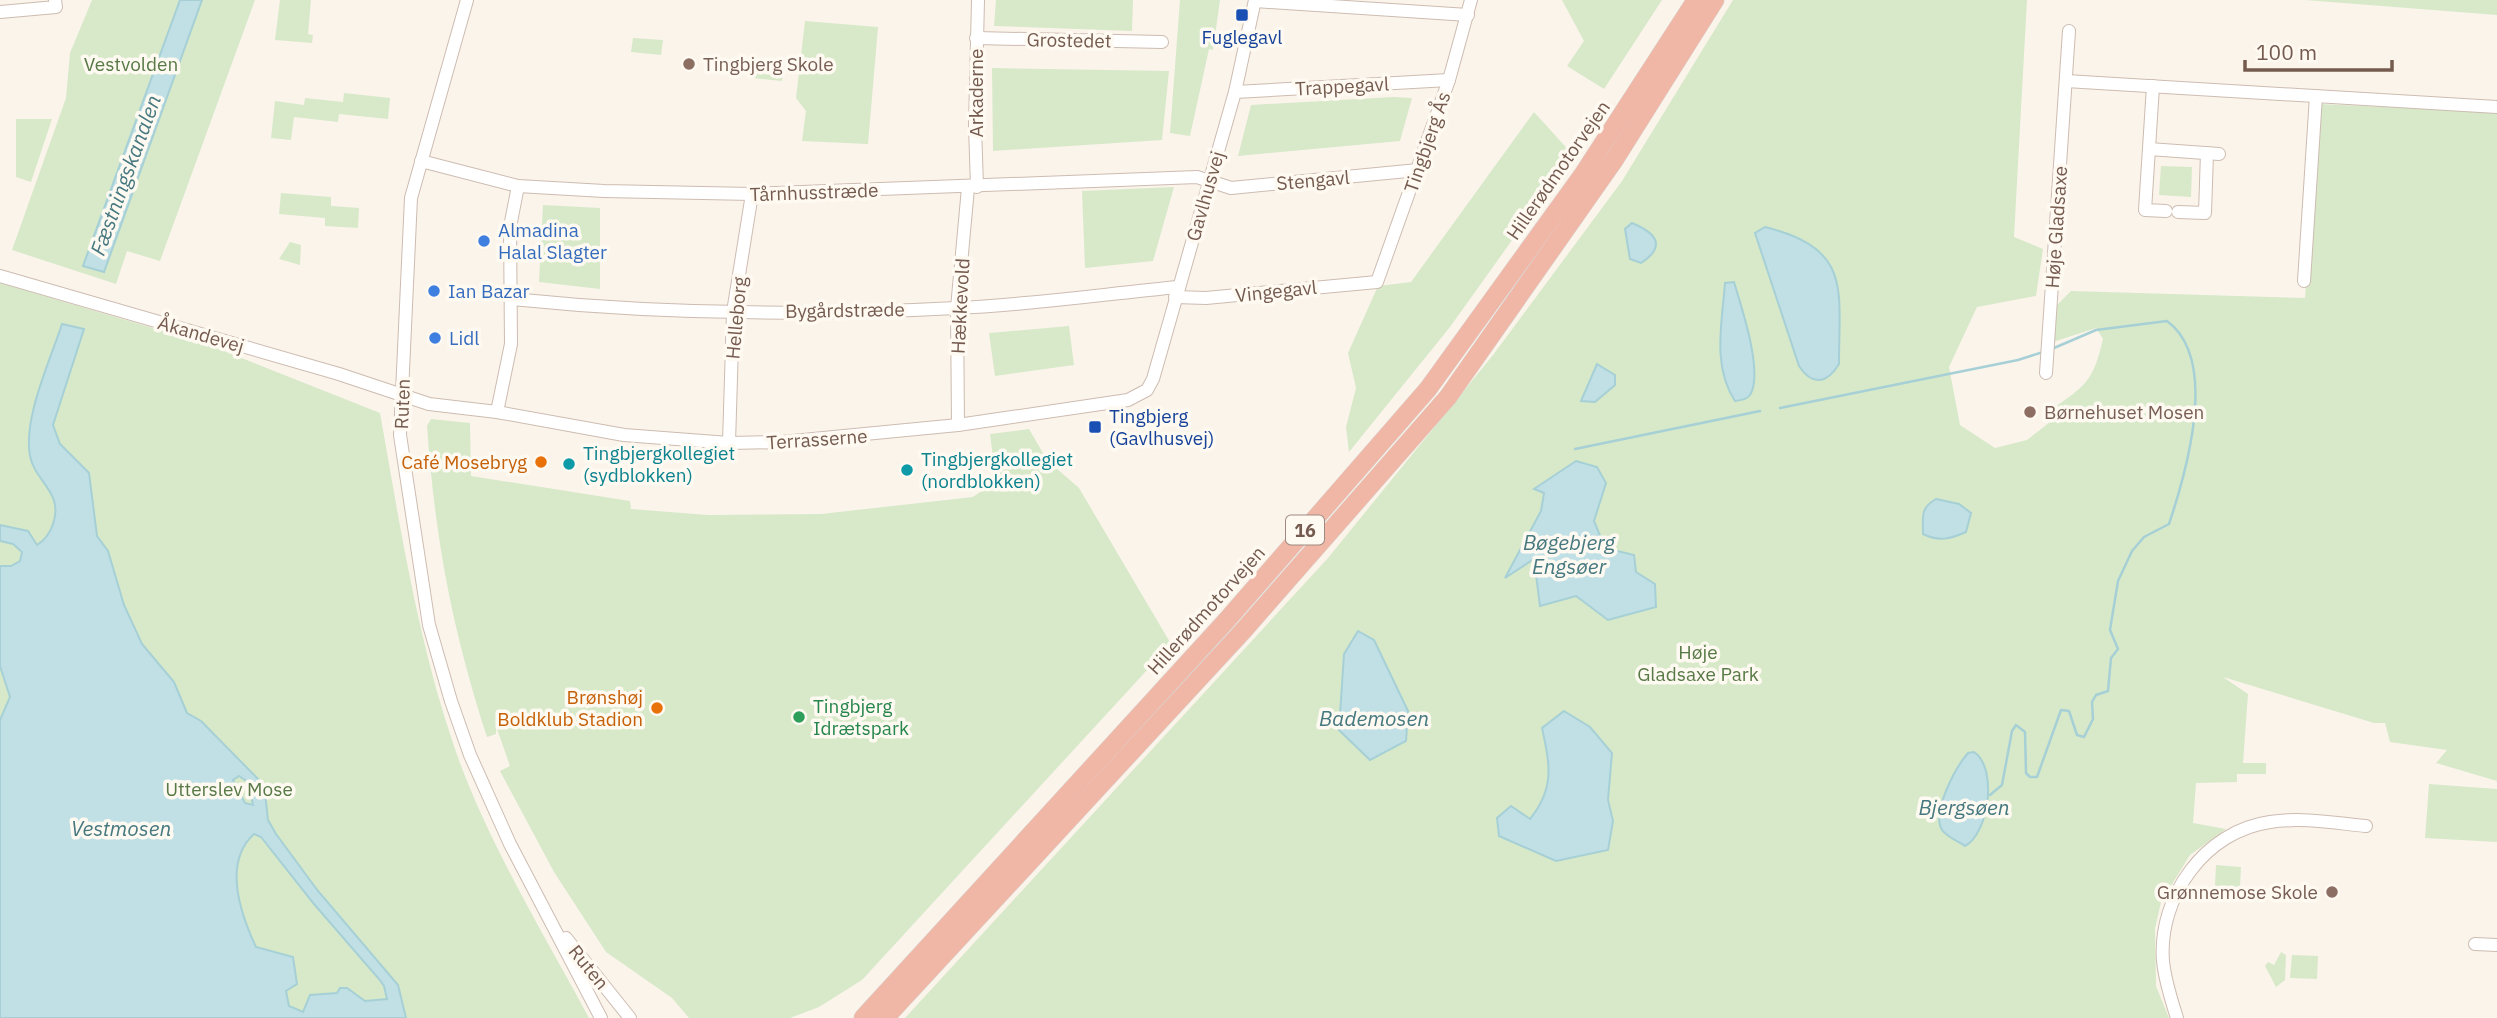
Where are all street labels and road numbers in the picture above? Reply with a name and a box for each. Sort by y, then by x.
street label: Grostedet [1026,27,1112,53]
street label: Arkaderne [964,49,988,137]
street label: Trappegavl [1294,72,1390,100]
street label: Tingbjerg Ås [1399,88,1455,196]
street label: Hillerødmotorvejen [1501,96,1615,244]
street label: Gavlhusvej [1181,148,1229,244]
street label: Stengavl [1275,165,1351,195]
street label: Høje Gladsaxe [2040,165,2072,289]
street label: Tårnhusstræde [749,178,879,206]
street label: Hækkevold [946,258,974,354]
street label: Vingegavl [1234,275,1318,307]
street label: Helleborg [720,276,752,360]
street label: Bygårdstræde [785,297,905,323]
street label: Åkandevej [155,310,247,358]
street label: Ruten [389,378,415,430]
street label: Terrasserne [766,424,868,454]
road number: 16 [1286,516,1324,544]
street label: Hillerødmotorvejen [1142,541,1270,679]
street label: Ruten [564,940,614,994]

